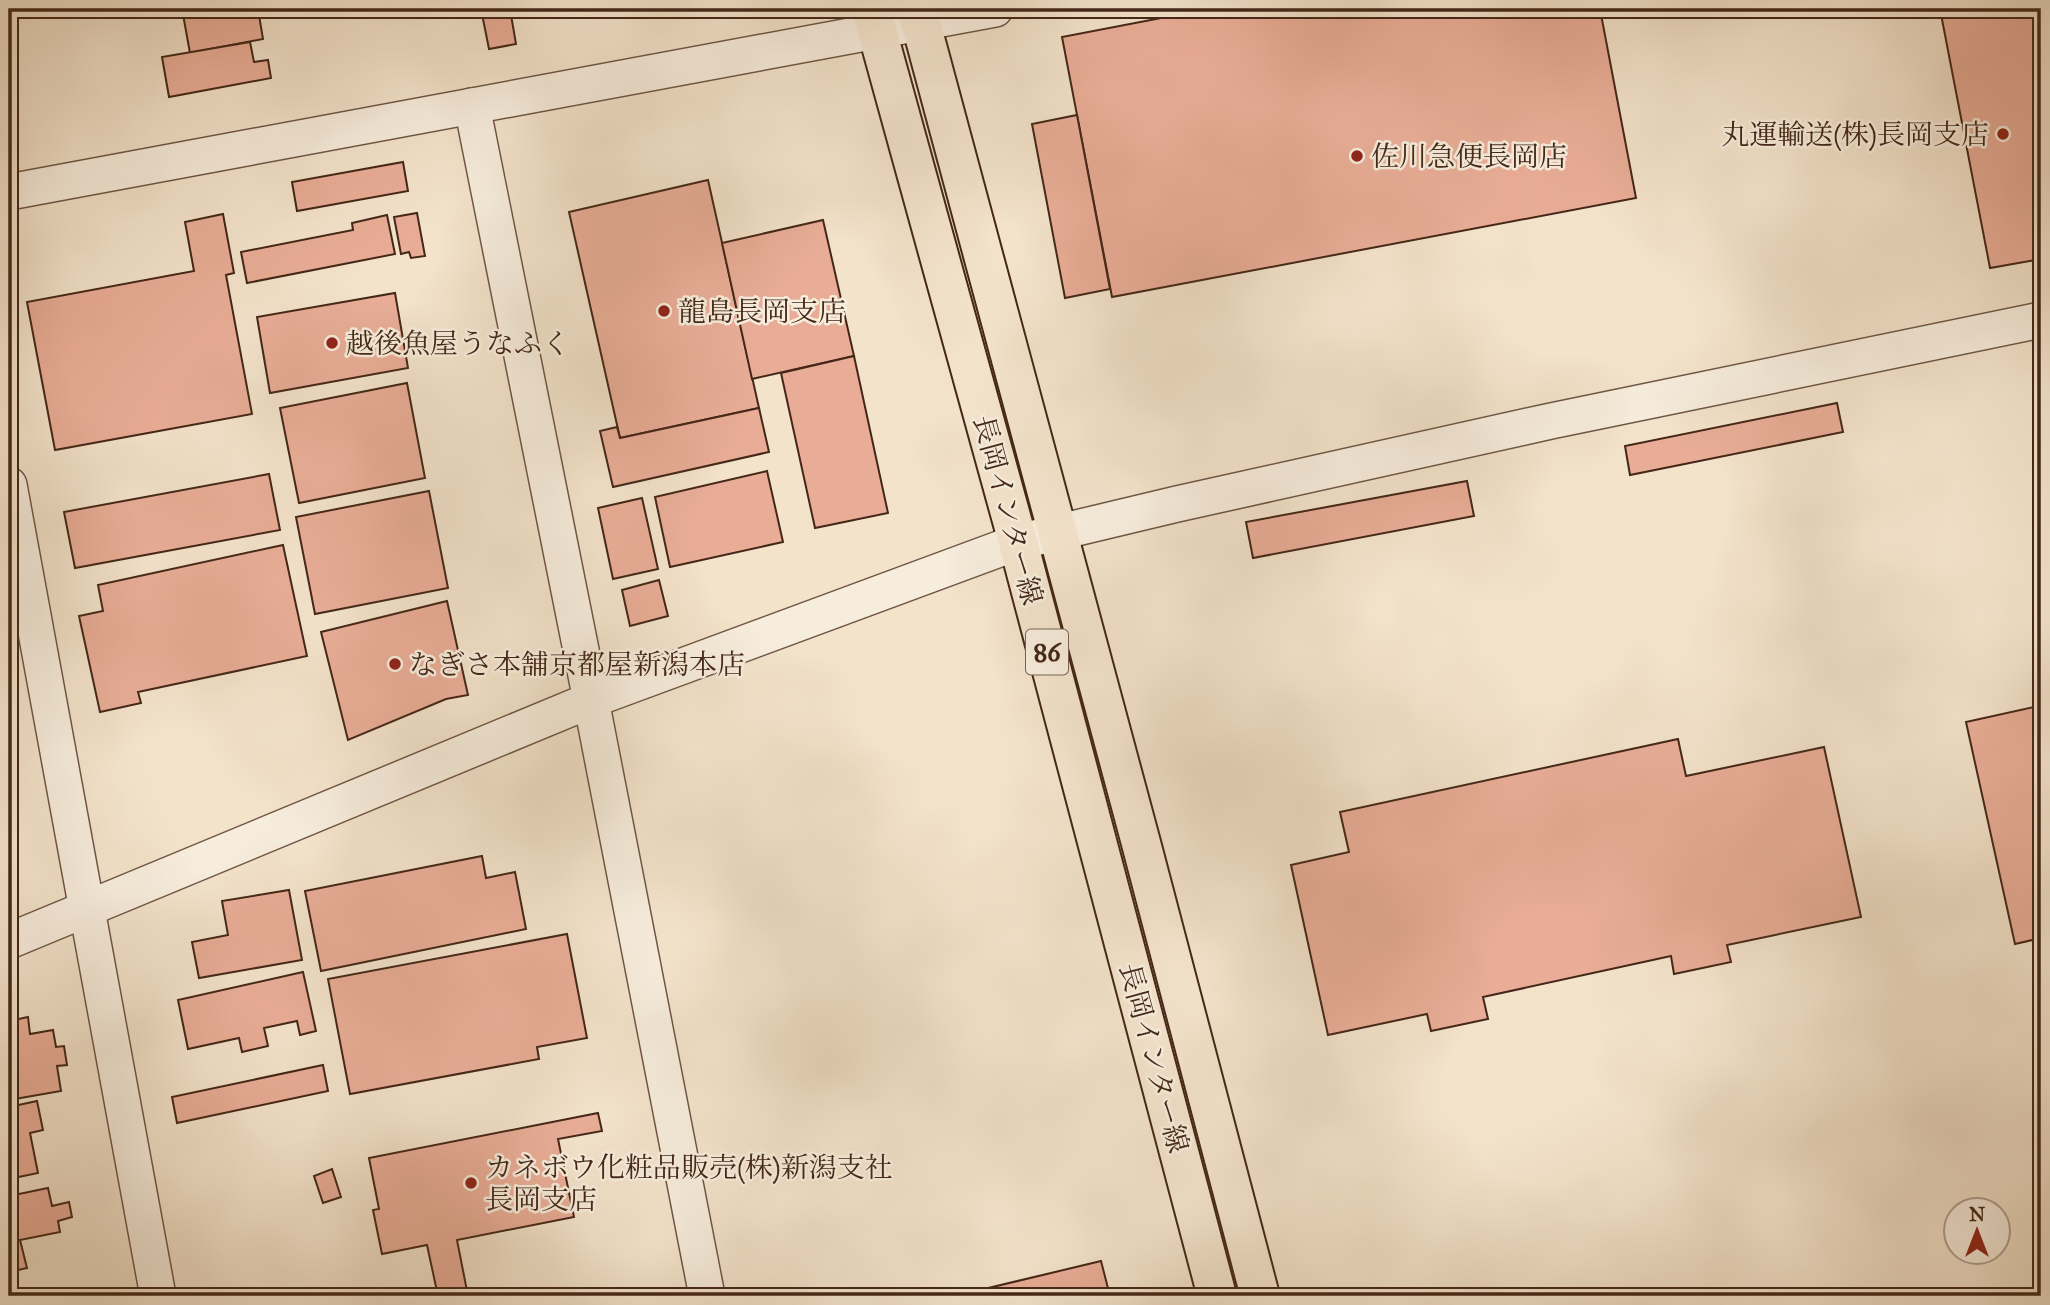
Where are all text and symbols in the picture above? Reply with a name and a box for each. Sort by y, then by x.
place label: 丸運輸送(株)長岡支店 [1721,117,1989,152]
marker: 丸運輸送(株)長岡支店 [1995,126,2011,142]
place label: 佐川急便長岡店 [1371,139,1567,174]
marker: 佐川急便長岡店 [1349,148,1365,164]
place label: 龍島長岡支店 [678,294,846,329]
marker: 龍島長岡支店 [656,303,672,319]
place label: 越後魚屋うなふく [346,326,570,361]
marker: 越後魚屋うなふく [324,335,340,351]
street label: 長岡インター線 [966,411,1050,609]
road number: 86 [1026,630,1068,674]
place label: なぎさ本舗京都屋新潟本店 [409,647,745,682]
marker: なぎさ本舗京都屋新潟本店 [387,656,403,672]
street label: 長岡インター線 [1112,959,1196,1157]
place label: カネボウ化粧品販売(株)新潟支社 長岡支店 [485,1150,893,1217]
marker: カネボウ化粧品販売(株)新潟支社 長岡支店 [463,1175,479,1191]
north arrow [1941,1196,2011,1266]
text: N [1969,1203,1985,1226]

